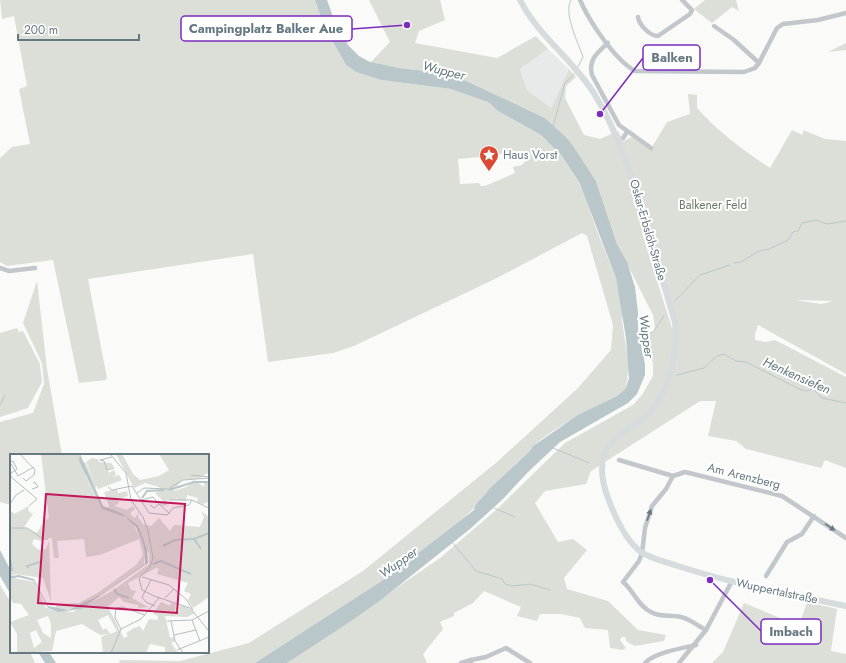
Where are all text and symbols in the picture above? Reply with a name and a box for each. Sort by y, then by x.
scale bar [18,16,139,42]
callout: Campingplatz Balker Aue [181,16,352,41]
text: Campingplatz Balker Aue [189,19,344,38]
text: 200 m [24,21,58,39]
callout: Balken [643,45,700,70]
text: Balken [651,48,693,67]
water label: Wupper [421,56,468,85]
place icon: Haus Vorst [478,144,500,172]
place label: Haus Vorst [503,146,558,164]
street label: Oskar-Erbslöh-Straße [625,177,671,283]
park label: Balkener Feld [679,196,747,214]
water label: Wupper [634,313,659,360]
water label: Henkensiefen [760,352,834,399]
inset map [10,454,209,653]
street label: Am Arenzberg [706,458,782,494]
one-way arrow [647,508,653,520]
one-way arrow [825,523,835,531]
water label: Wupper [375,542,422,583]
street label: Wuppertalstraße [734,574,820,608]
callout: Imbach [761,619,821,644]
text: Imbach [769,622,813,641]

